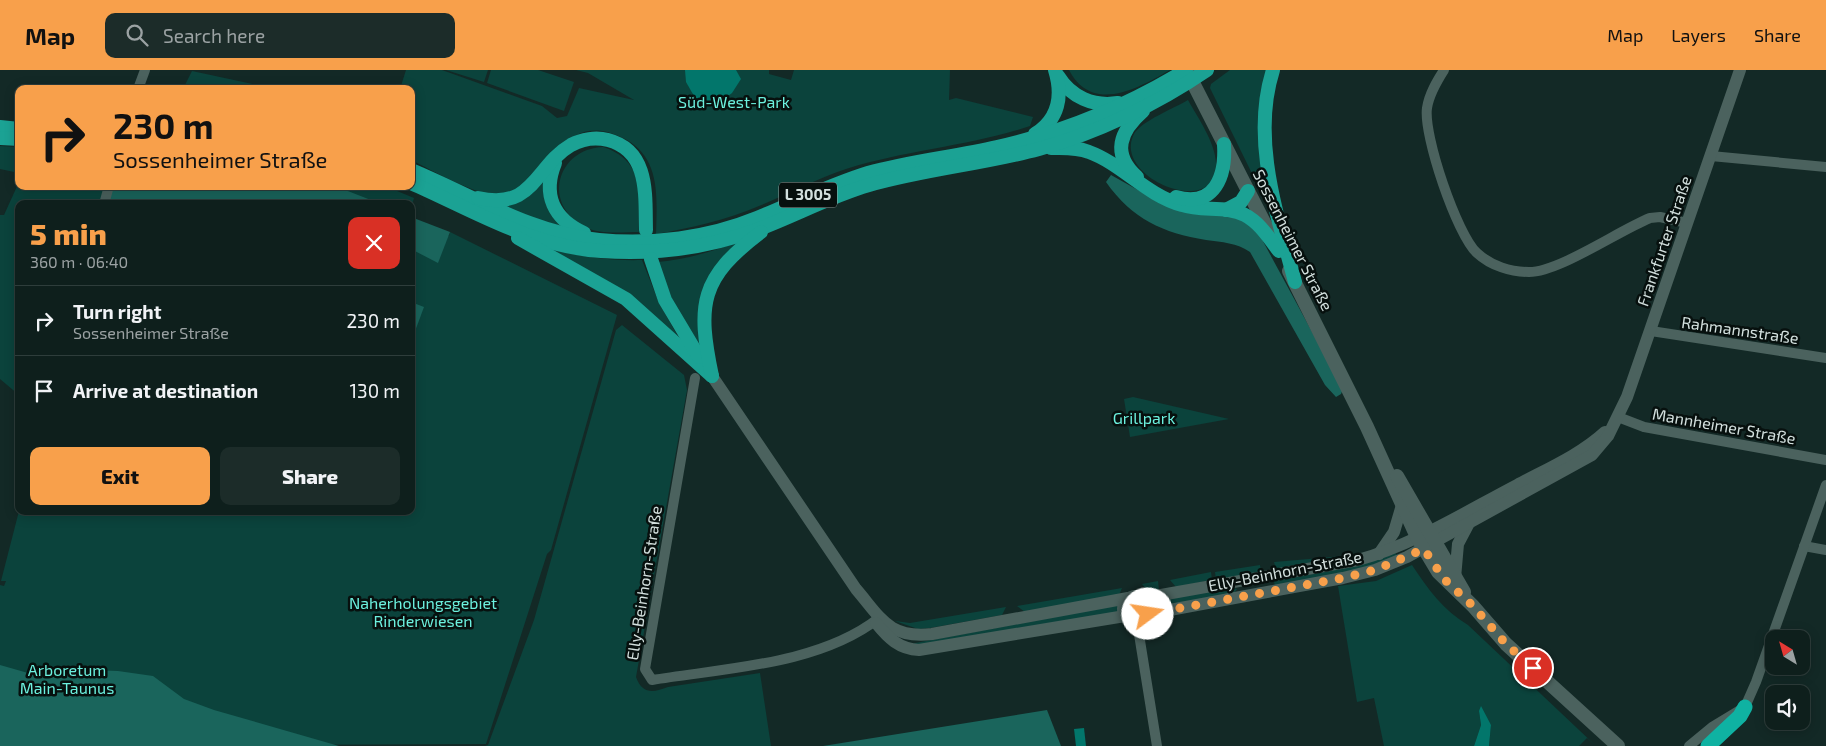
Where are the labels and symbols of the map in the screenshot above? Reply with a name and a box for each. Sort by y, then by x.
park label: Süd-West-Park [678,92,790,111]
street label: Sossenheimer Straße [1250,166,1337,314]
street label: Frankfurter Straße [1632,173,1695,308]
road number: L 3005 [779,182,837,208]
street label: Rahmannstraße [1680,312,1800,347]
street label: Mannheimer Straße [1651,404,1797,447]
park label: Grillpark [1113,408,1175,427]
street label: Elly-Beinhorn-Straße [622,504,665,662]
street label: Elly-Beinhorn-Straße [1206,546,1363,595]
position arrow [1121,587,1173,639]
park label: Naherholungsgebiet Rinderwiesen [349,593,497,630]
north arrow [1765,630,1810,675]
pin [1512,647,1554,689]
park label: Arboretum Main-Taunus [20,660,114,697]

